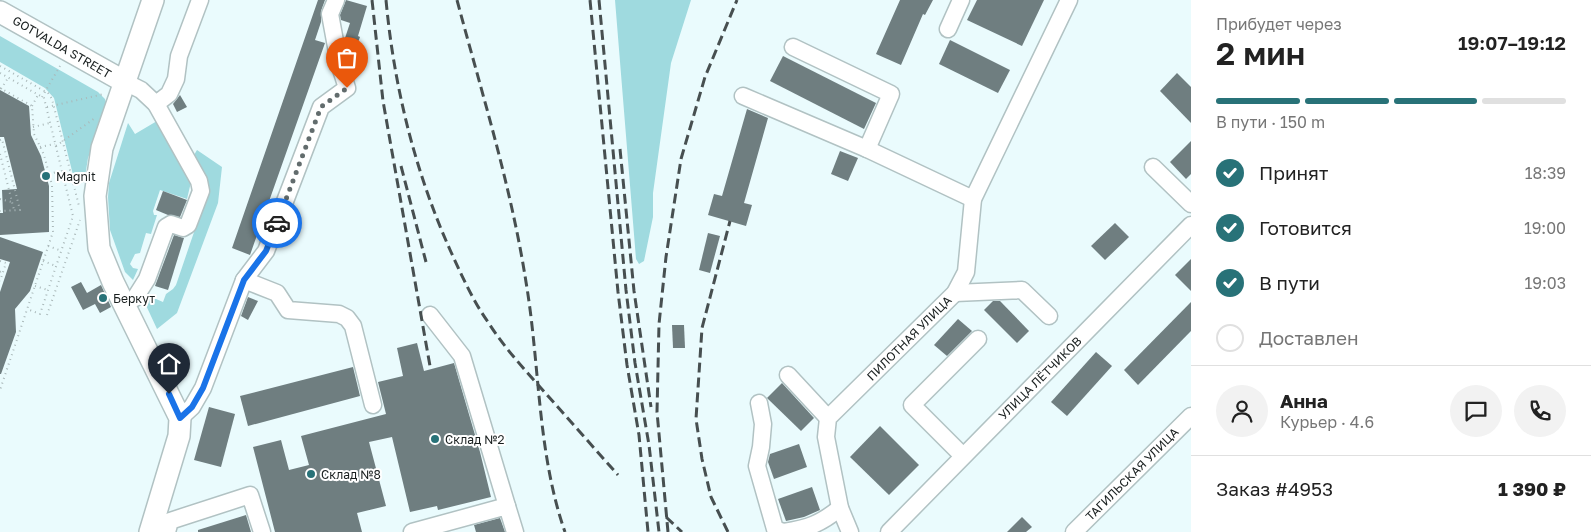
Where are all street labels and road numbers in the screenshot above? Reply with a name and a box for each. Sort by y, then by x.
street label: GOTVALDA STREET [10,13,114,82]
street label: ПИЛОТНАЯ УЛИЦА [863,292,955,384]
street label: УЛИЦА ЛЁТЧИКОВ [995,333,1085,423]
street label: ТАГИЛЬСКАЯ УЛИЦА [1082,424,1182,524]

